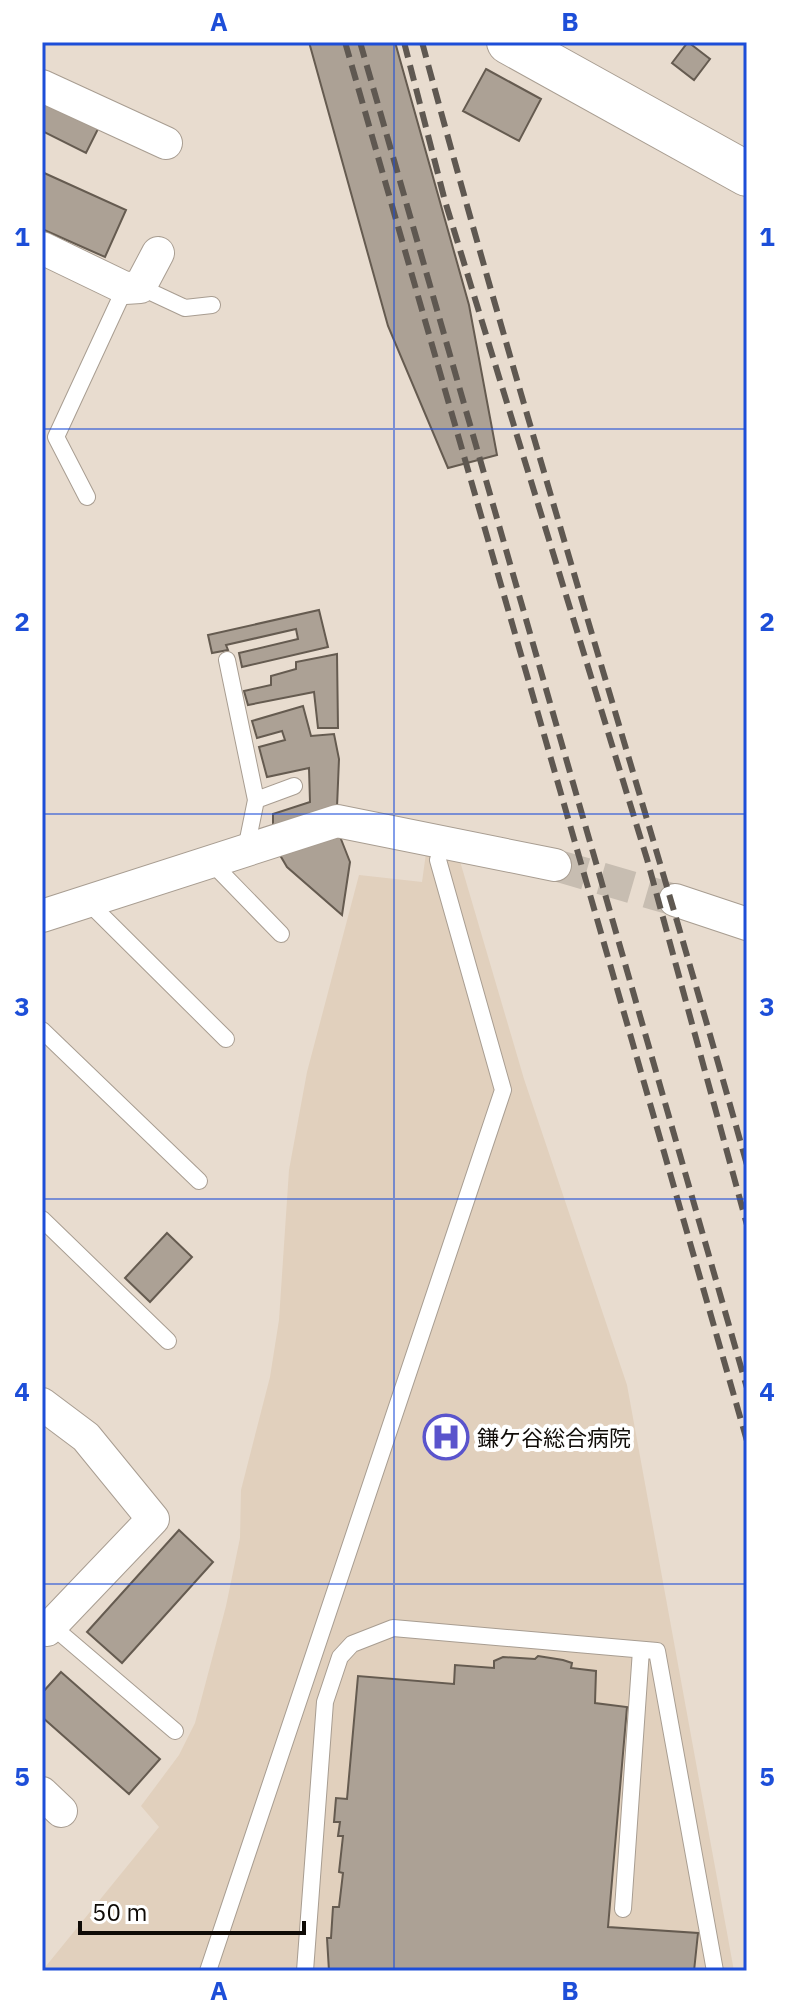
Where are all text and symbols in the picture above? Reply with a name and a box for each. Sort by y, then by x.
text: A [210,4,228,38]
text: B [561,4,579,38]
text: 1 [14,219,30,253]
text: 1 [759,219,775,253]
text: 2 [14,604,30,638]
text: 2 [759,604,775,638]
text: 3 [14,989,30,1023]
text: 3 [759,989,775,1023]
text: 4 [14,1374,30,1408]
text: 4 [759,1374,775,1408]
hospital icon: 鎌ケ谷総合病院 [422,1413,470,1461]
place label: 鎌ケ谷総合病院 [477,1423,631,1452]
text: 5 [14,1759,30,1793]
text: 5 [759,1759,775,1793]
scale bar [80,1885,304,1935]
text: 50 m [92,1896,147,1928]
text: A [210,1973,228,2007]
text: B [561,1973,579,2007]

